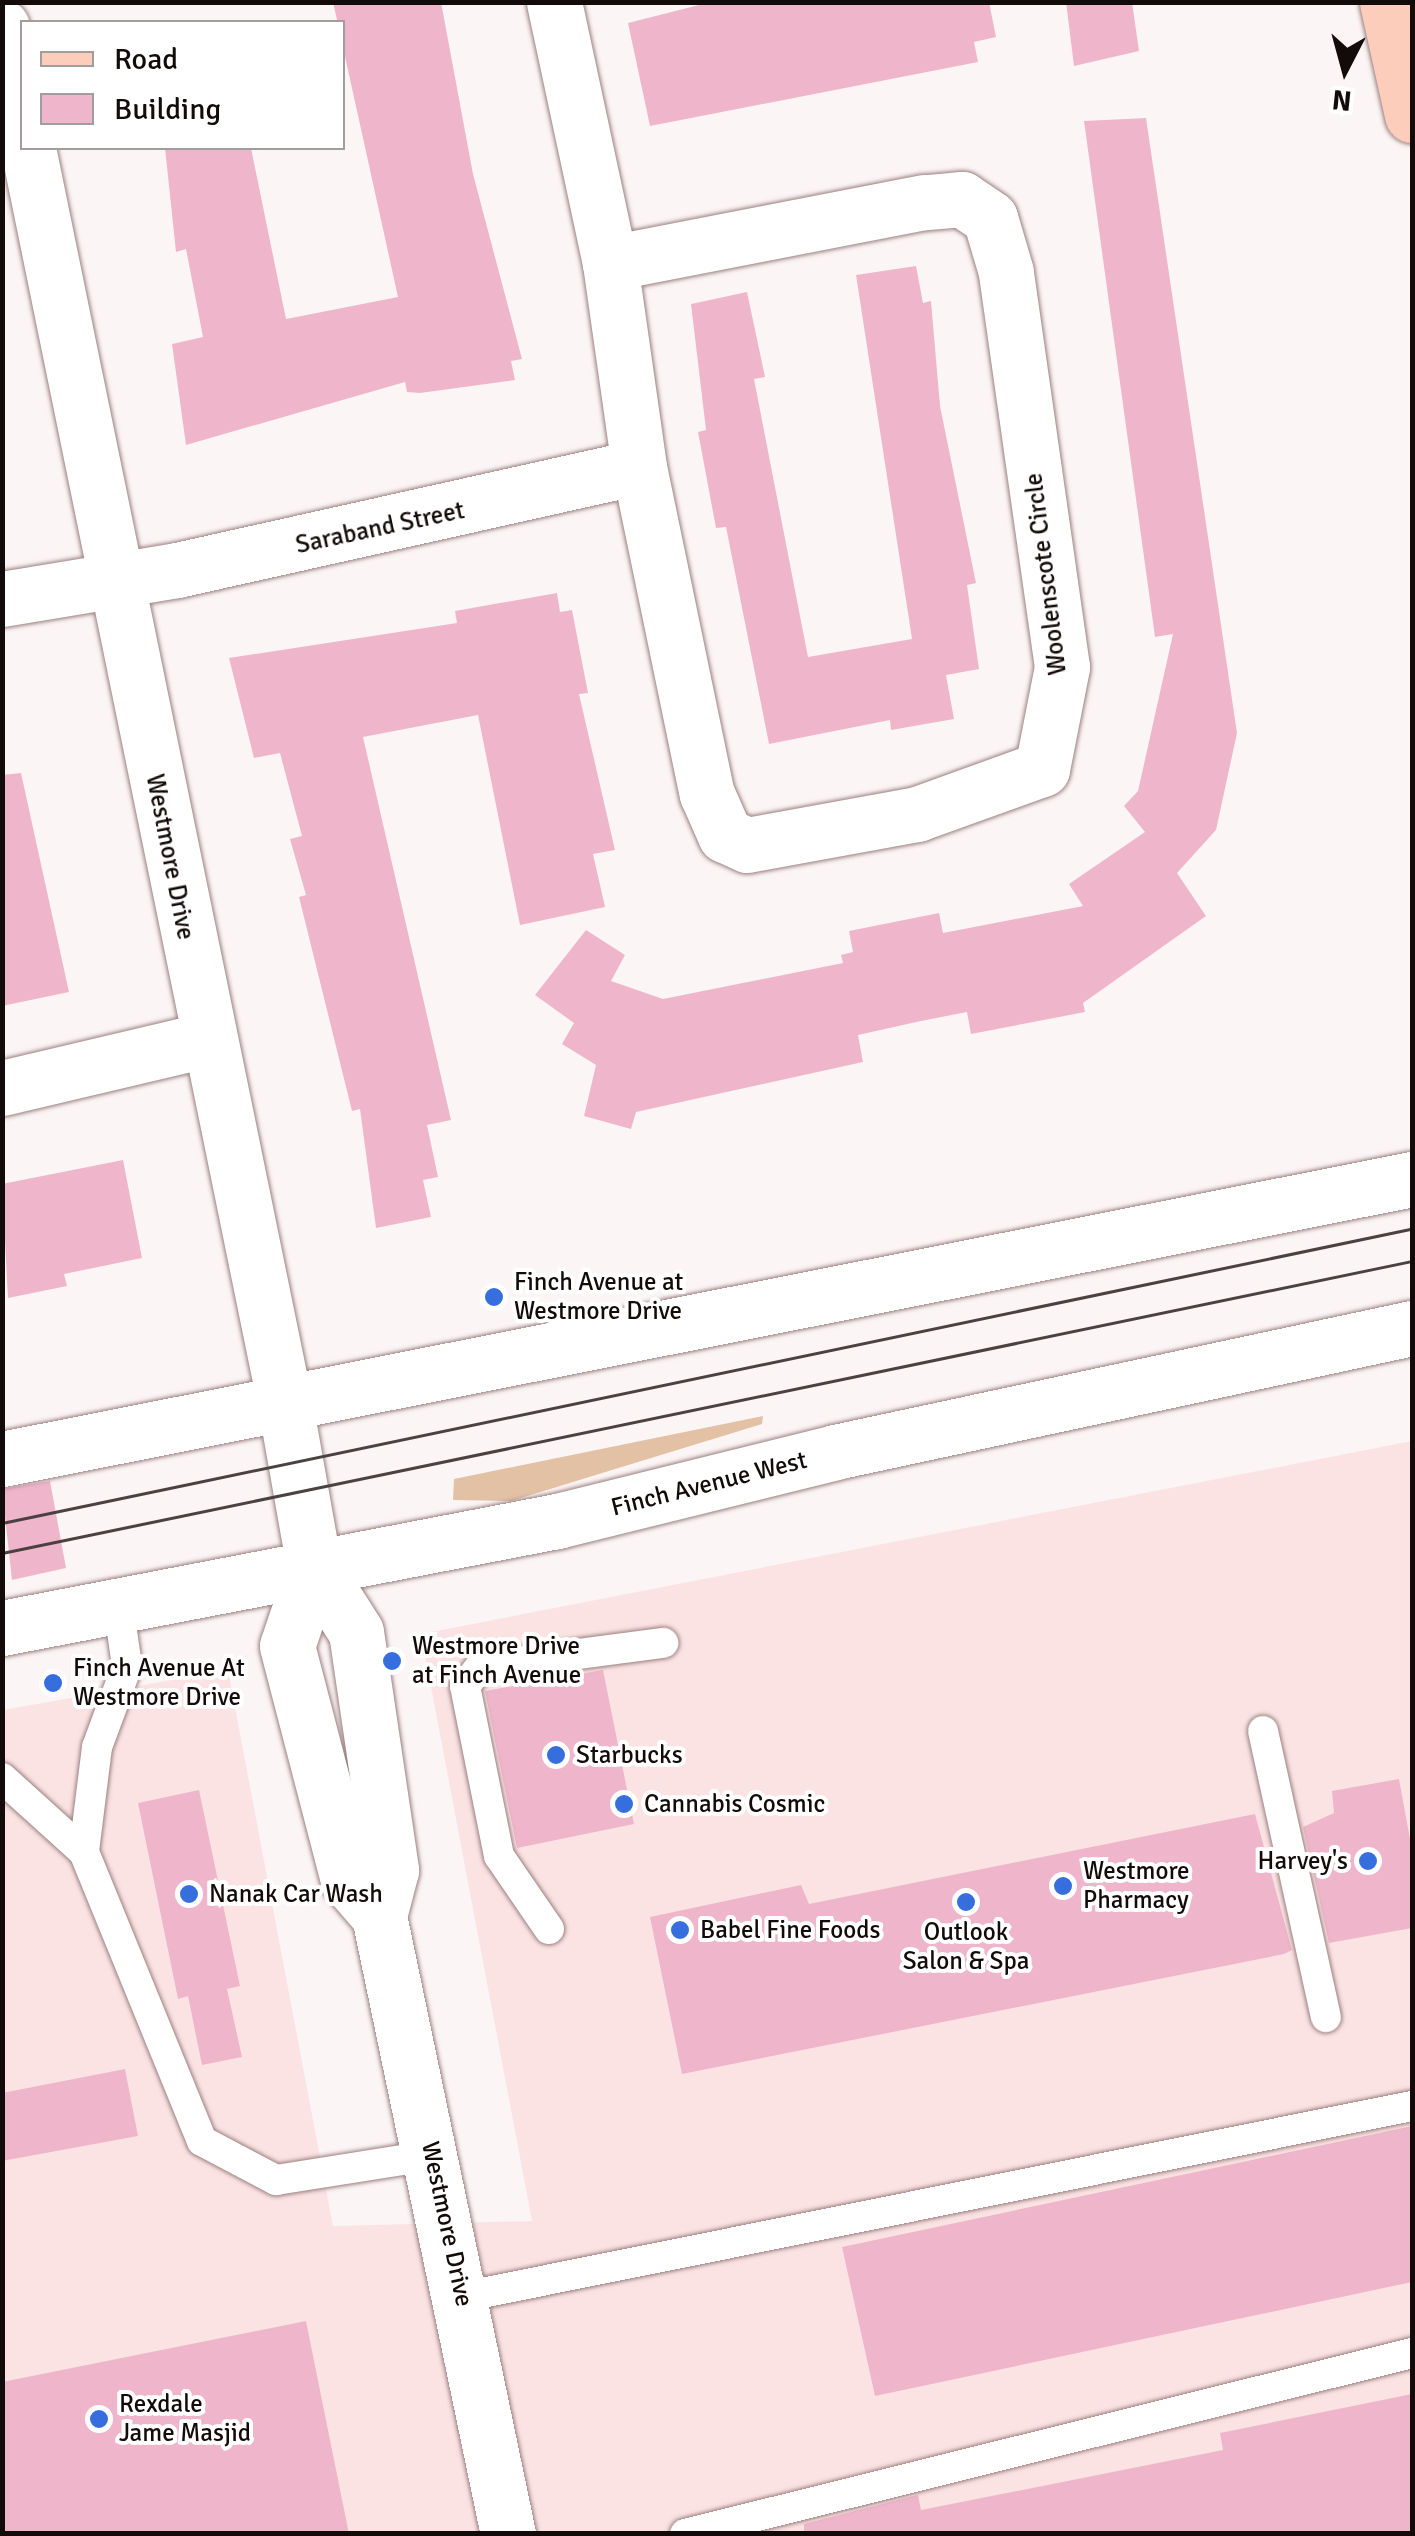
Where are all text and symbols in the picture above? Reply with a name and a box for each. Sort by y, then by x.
legend [20,20,345,150]
north arrow [1295,20,1395,120]
text: Road [114,41,178,78]
text: N [1330,82,1353,118]
text: Building [114,91,221,128]
street label: Woolenscote Circle [1019,471,1073,677]
street label: Saraband Street [293,495,467,561]
street label: Westmore Drive [139,772,201,942]
place label: Finch Avenue at Westmore Drive [514,1268,683,1327]
marker: Finch Avenue at Westmore Drive [483,1286,505,1308]
street label: Finch Avenue West [608,1445,810,1523]
place label: Westmore Drive at Finch Avenue [412,1632,581,1691]
marker: Westmore Drive at Finch Avenue [381,1650,403,1672]
place label: Finch Avenue At Westmore Drive [73,1654,245,1713]
marker: Finch Avenue At Westmore Drive [42,1672,64,1694]
place label: Starbucks [576,1740,683,1770]
marker: Starbucks [545,1744,567,1766]
place label: Cannabis Cosmic [644,1789,825,1819]
marker: Cannabis Cosmic [613,1793,635,1815]
place label: Harvey's [1258,1846,1348,1876]
marker: Harvey's [1357,1850,1379,1872]
place label: Westmore Pharmacy [1083,1857,1190,1916]
marker: Westmore Pharmacy [1052,1875,1074,1897]
place label: Nanak Car Wash [209,1879,383,1909]
marker: Nanak Car Wash [178,1883,200,1905]
marker: Outlook Salon & Spa [955,1891,977,1913]
place label: Babel Fine Foods [700,1915,880,1945]
place label: Outlook Salon & Spa [903,1918,1029,1977]
marker: Babel Fine Foods [669,1919,691,1941]
street label: Westmore Drive [415,2139,479,2309]
place label: Rexdale Jame Masjid [119,2390,251,2449]
marker: Rexdale Jame Masjid [88,2408,110,2430]

